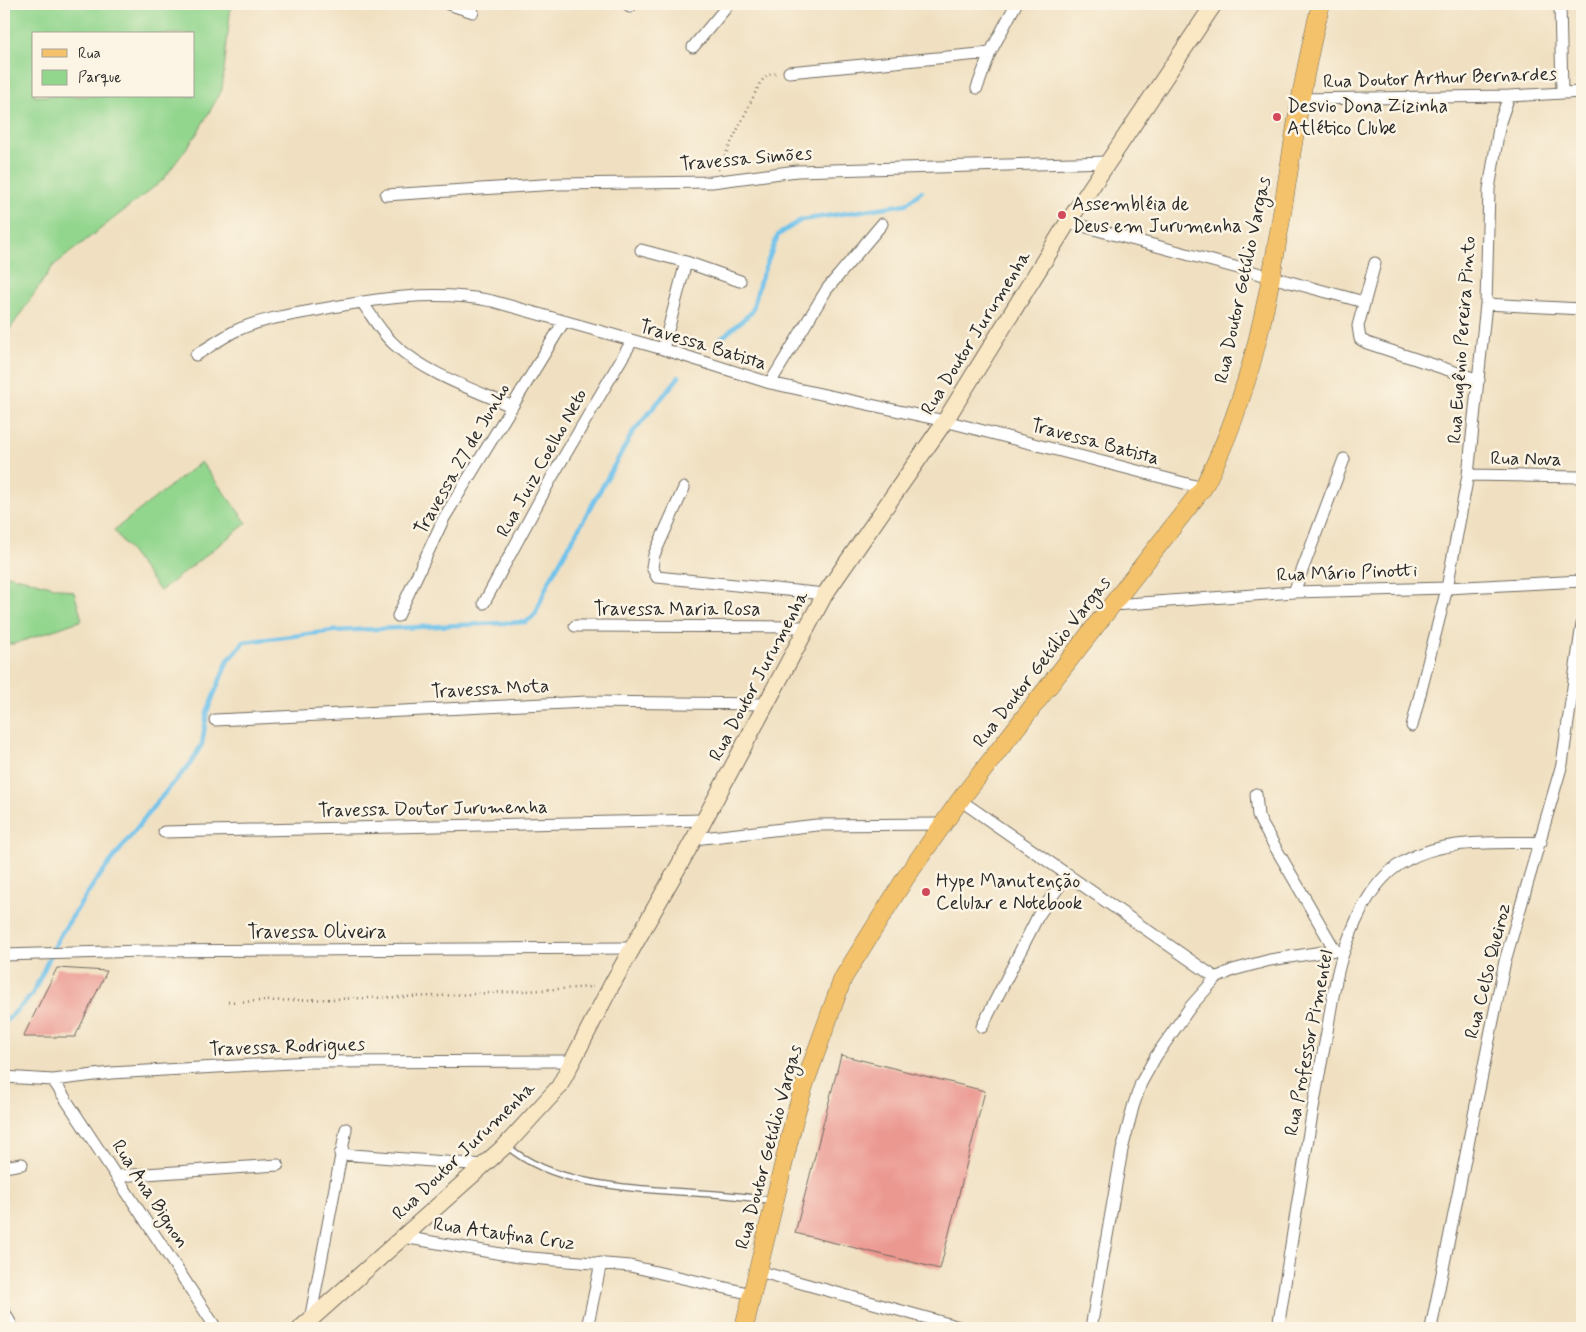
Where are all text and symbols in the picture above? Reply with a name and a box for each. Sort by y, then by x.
legend [32,32,195,98]
text: Rua [78,44,101,64]
street label: Rua Doutor Arthur Bernardes [1323,61,1558,95]
text: Parque [78,68,121,88]
place label: Desvio Dona Zizinha Atlético Clube [1287,94,1448,141]
marker: Desvio Dona Zizinha Atlético Clube [1271,111,1283,123]
street label: Travessa Simões [679,141,814,177]
street label: Rua Doutor Getúlio Vargas [1209,174,1279,386]
place label: Assembléia de Deus em Jurumenha [1072,192,1242,239]
marker: Assembléia de Deus em Jurumenha [1056,209,1068,221]
street label: Rua Eugênio Pereira Pinto [1442,235,1483,445]
street label: Rua Doutor Jurumenha [915,245,1037,420]
street label: Travessa Batista [636,314,770,376]
street label: Travessa 27 de Junho [408,378,516,539]
street label: Rua Juiz Coelho Neto [491,384,593,542]
street label: Travessa Batista [1028,413,1162,471]
street label: Rua Nova [1490,446,1562,472]
street label: Rua Mário Pinotti [1276,558,1418,588]
street label: Rua Doutor Getúlio Vargas [967,571,1119,754]
street label: Rua Doutor Jurumenha [703,586,815,766]
street label: Travessa Maria Rosa [594,597,760,622]
street label: Travessa Mota [430,673,550,705]
street label: Travessa Doutor Jurumenha [318,794,548,824]
place label: Hype Manutenção Celular e Notebook [936,869,1083,916]
marker: Hype Manutenção Celular e Notebook [920,886,932,898]
street label: Rua Celso Queiroz [1459,901,1517,1041]
street label: Travessa Oliveira [247,920,387,945]
street label: Rua Professor Pimentel [1279,948,1339,1138]
street label: Travessa Rodrigues [209,1032,366,1064]
street label: Rua Doutor Getúlio Vargas [730,1041,810,1252]
street label: Rua Doutor Jurumenha [387,1076,541,1226]
street label: Rua Ana Bignon [104,1135,194,1254]
street label: Rua Ataufina Cruz [431,1212,577,1256]

